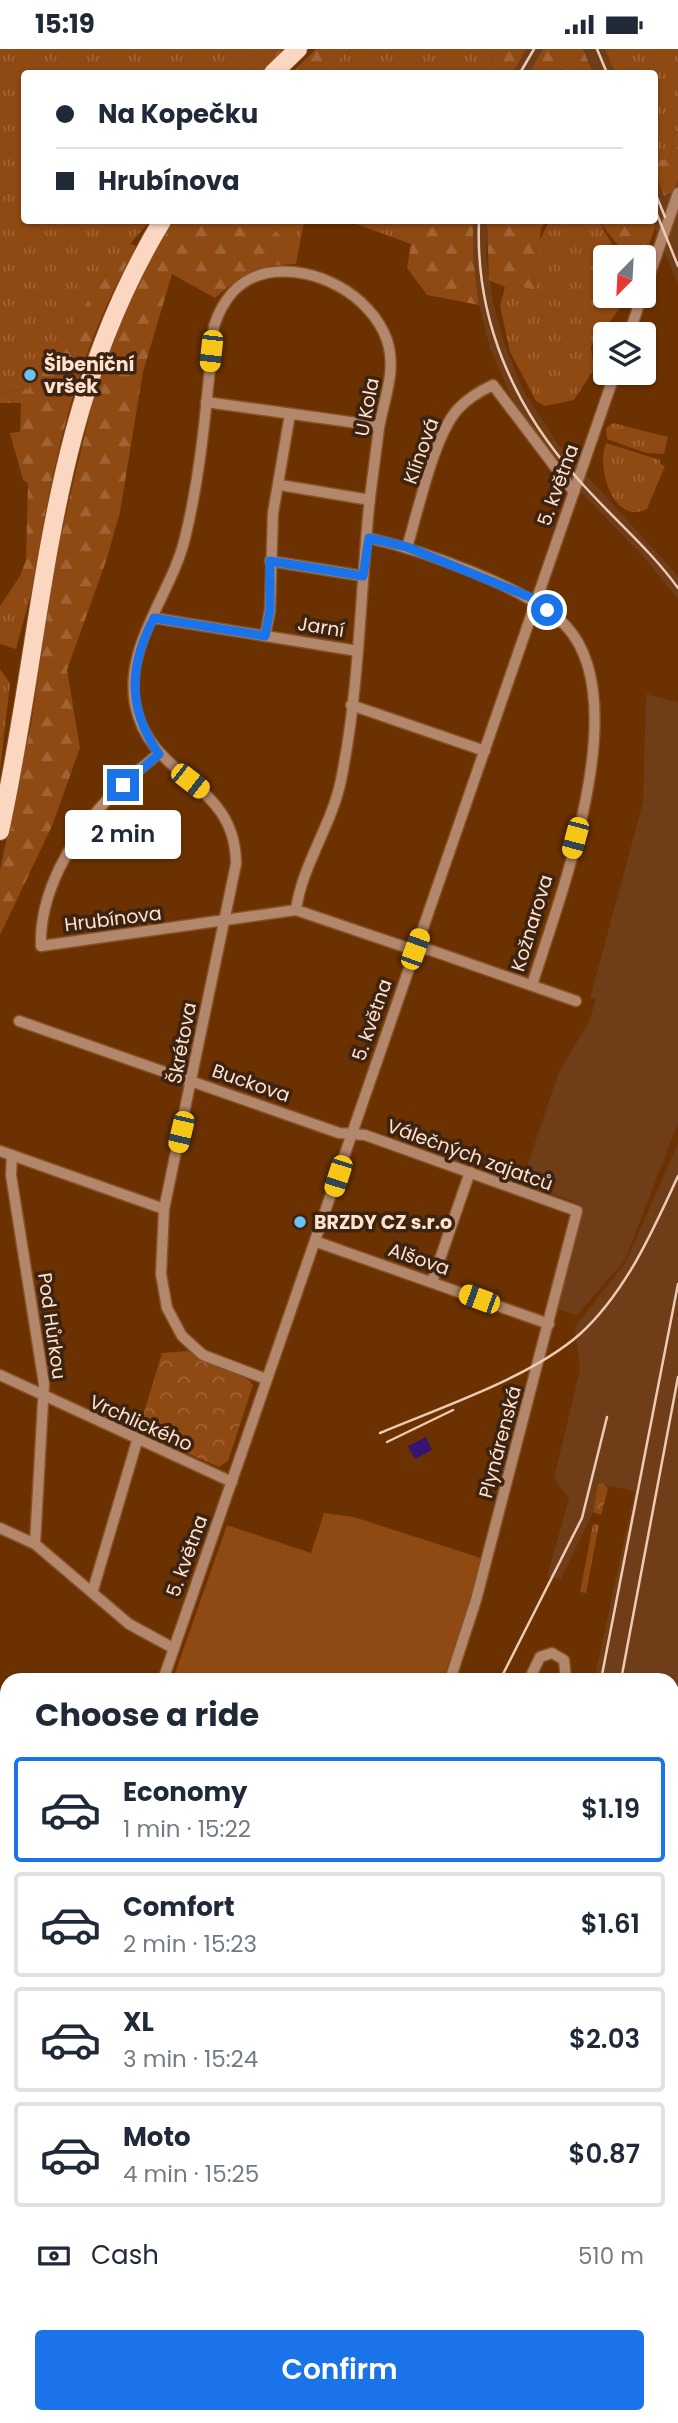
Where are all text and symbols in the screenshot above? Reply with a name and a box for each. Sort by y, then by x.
text: 15:19 [35,6,95,42]
text: Na Kopečku [98,96,258,132]
text: Hrubínova [98,163,240,199]
north arrow [593,245,656,308]
map controls [593,245,656,385]
button: layers [593,322,656,385]
car [199,329,224,373]
place label: Šibeniční vršek [44,351,135,400]
marker: Šibeniční vršek [22,367,38,383]
street label: U Kola [348,375,386,439]
street label: Klínová [397,414,445,488]
street label: 5. května [531,440,585,530]
route start [531,594,563,626]
street label: Jarní [296,610,347,644]
car [167,760,214,802]
route end [107,769,139,801]
callout: 2 min [65,809,181,859]
car [560,815,591,861]
text: 2 min [91,818,155,850]
street label: Kožnarova [504,871,560,975]
street label: Hrubínova [63,900,163,938]
car [398,926,433,972]
street label: 5. května [345,975,399,1065]
street label: Škrétova [161,1000,203,1086]
street label: Buckova [208,1057,294,1109]
car [167,1109,196,1155]
street label: Válečných zajatců [383,1112,557,1198]
car [322,1153,355,1199]
place label: BRZDY CZ s.r.o [314,1209,452,1236]
marker: BRZDY CZ s.r.o [292,1214,308,1230]
street label: Alšova [385,1236,453,1282]
street label: Pod Hůrkou [31,1271,73,1381]
car [456,1282,503,1316]
street label: Plynárenská [472,1383,528,1501]
street label: Vrchlického [85,1388,197,1458]
street label: 5. května [160,1511,214,1601]
text: Choose a ride [35,1692,259,1737]
text: Economy [123,1774,247,1810]
icon: car [39,1778,102,1841]
text: $1.19 [581,1791,640,1827]
text: 1 min · 15:22 [123,1813,251,1845]
text: Comfort [123,1889,235,1925]
icon: car [39,1893,102,1956]
text: $1.61 [581,1906,640,1942]
text: 2 min · 15:23 [123,1928,257,1960]
text: XL [123,2004,154,2040]
icon: car [39,2008,102,2071]
text: $2.03 [569,2021,640,2057]
text: 3 min · 15:24 [123,2043,258,2075]
text: Moto [123,2119,191,2155]
icon: car [39,2123,102,2186]
text: $0.87 [568,2136,640,2172]
text: 4 min · 15:25 [123,2158,259,2190]
icon: cash [35,2237,73,2275]
text: Cash [91,2237,159,2273]
text: 510 m [578,2240,644,2272]
button: Confirm [35,2330,644,2410]

